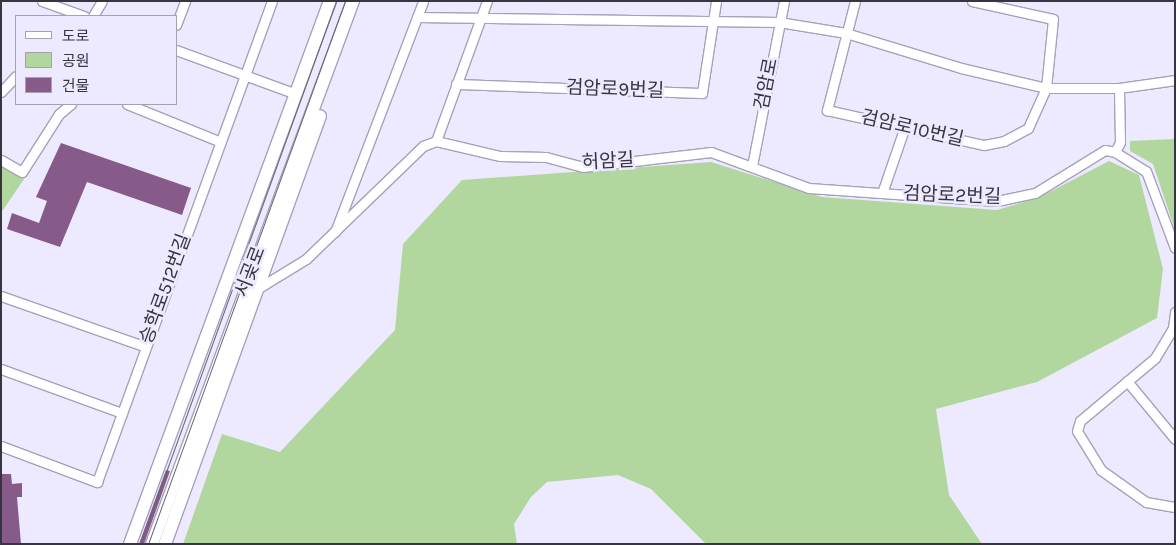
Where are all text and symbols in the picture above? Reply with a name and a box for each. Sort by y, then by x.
legend [15,15,178,105]
text: 도로 [62,27,90,45]
text: 공원 [62,52,90,70]
street label: 검암로 [751,56,783,112]
text: 건물 [62,77,90,95]
street label: 검암로9번길 [565,77,665,103]
street label: 검암로10번길 [858,106,966,152]
street label: 허암길 [581,149,635,175]
street label: 검암로2번길 [902,183,1002,209]
street label: 승학로512번길 [136,231,196,347]
street label: 서곶로 [231,243,271,301]

